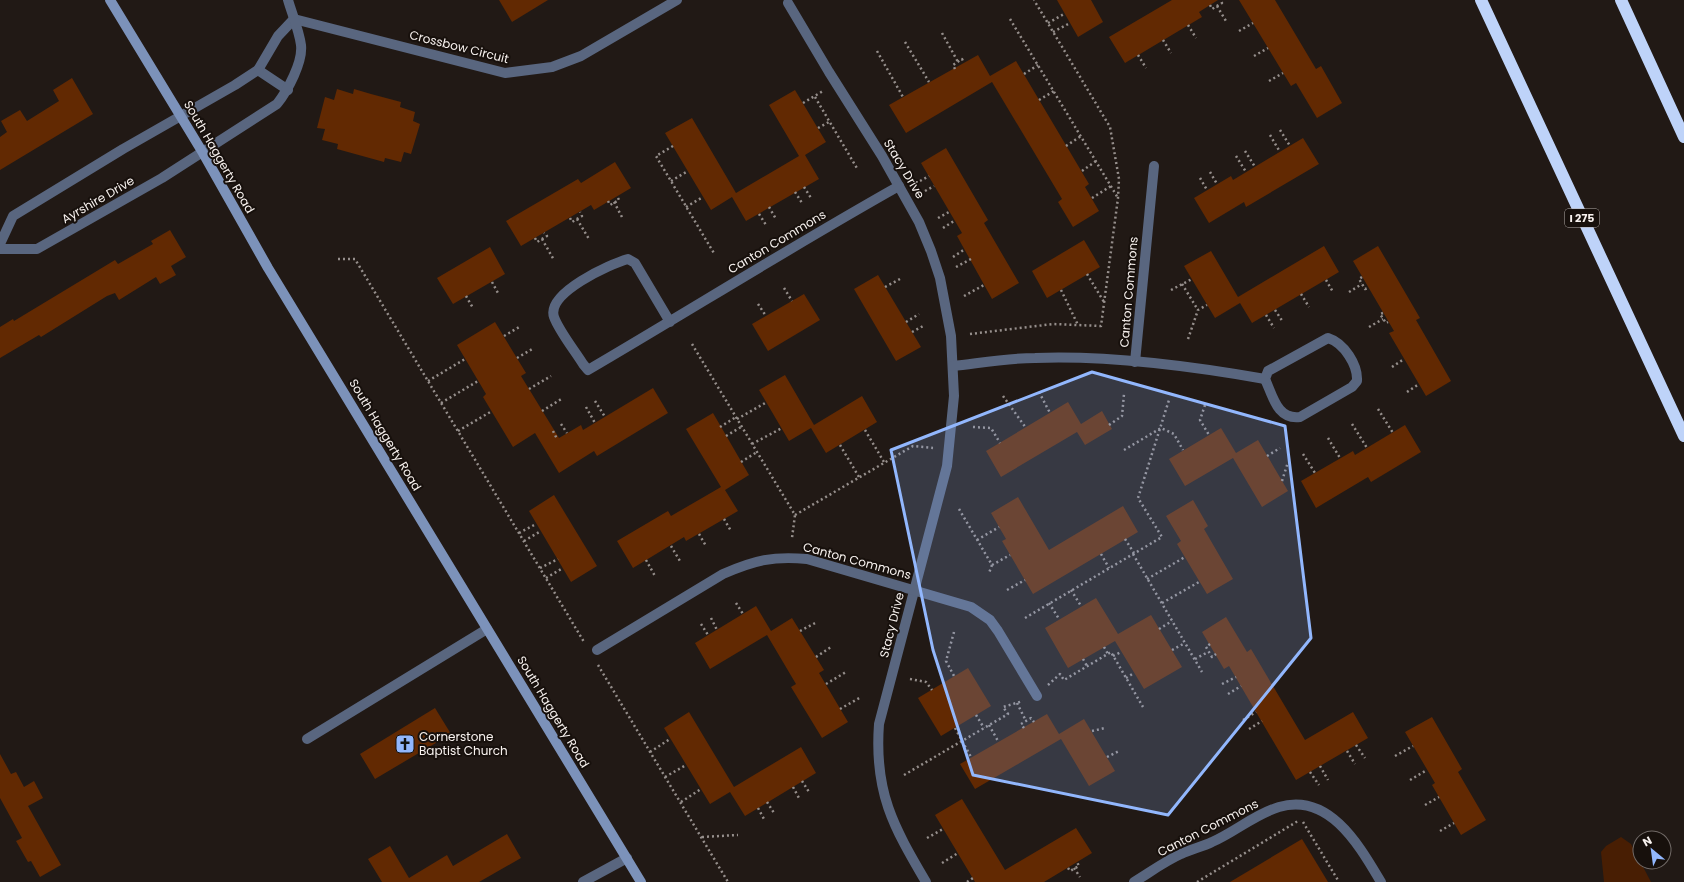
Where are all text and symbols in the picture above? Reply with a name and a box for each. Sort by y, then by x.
street label: Crossbow Circuit [408,26,511,67]
street label: South Haggerty Road [180,97,259,216]
street label: Stacy Drive [880,136,929,202]
street label: Ayrshire Drive [58,172,137,227]
street label: Canton Commons [725,206,829,278]
road number: I 275 [1565,209,1599,227]
street label: Canton Commons [1115,236,1142,348]
street label: South Haggerty Road [345,376,426,494]
street label: Canton Commons [801,538,913,583]
street label: Stacy Drive [875,590,908,659]
street label: South Haggerty Road [513,653,594,771]
place label: Cornerstone Baptist Church [419,728,508,759]
church icon: Cornerstone Baptist Church [394,733,416,755]
street label: Canton Commons [1154,795,1261,860]
north arrow [1632,830,1672,870]
text: N [1640,832,1655,850]

